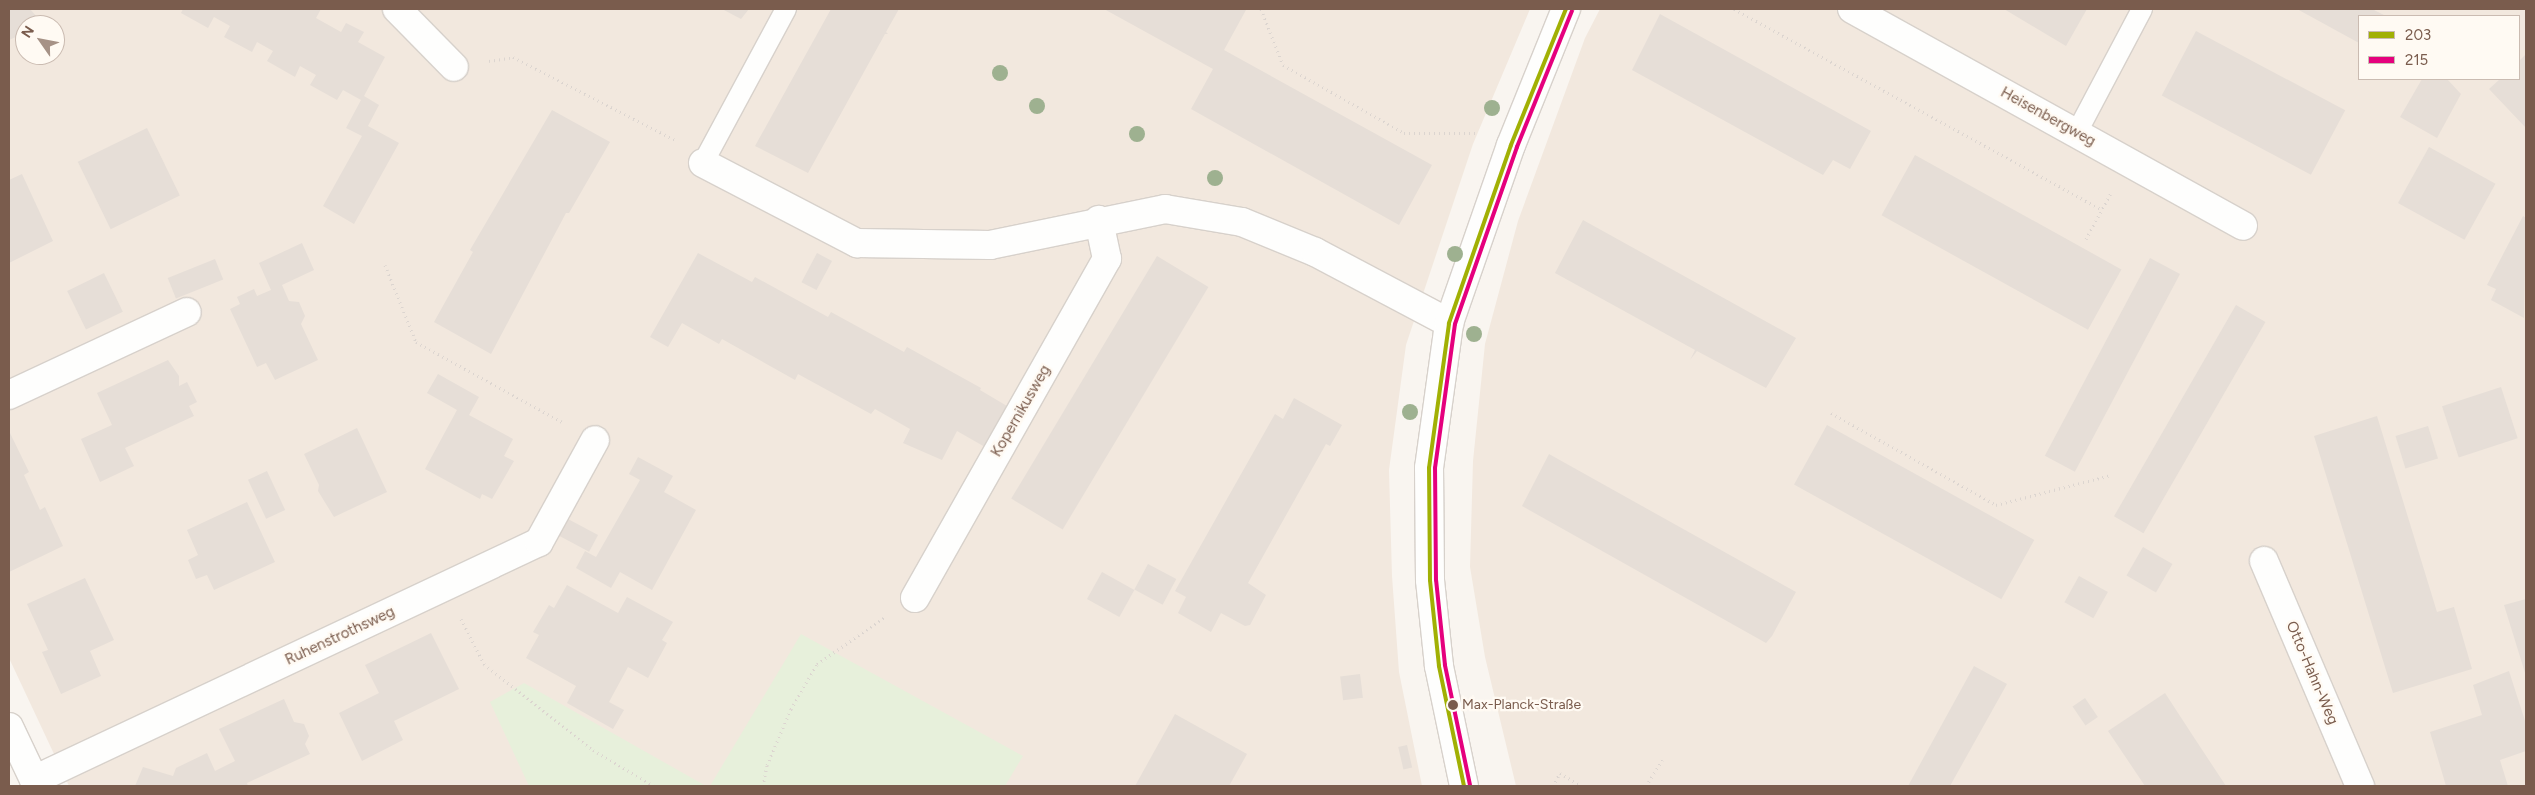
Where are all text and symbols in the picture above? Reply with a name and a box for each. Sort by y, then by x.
north arrow [15,15,65,65]
legend [2358,15,2520,80]
text: N [18,23,38,41]
text: 203 [2405,26,2431,44]
text: 215 [2405,51,2428,69]
street label: Heisenbergweg [1997,83,2099,151]
street label: Kopernikusweg [987,362,1055,460]
street label: Ruhenstrothsweg [282,603,398,669]
street label: Otto-Hahn-Weg [2282,619,2342,727]
place label: Max-Planck-Straße [1462,697,1581,713]
marker: Max-Planck-Straße [1448,700,1458,710]

